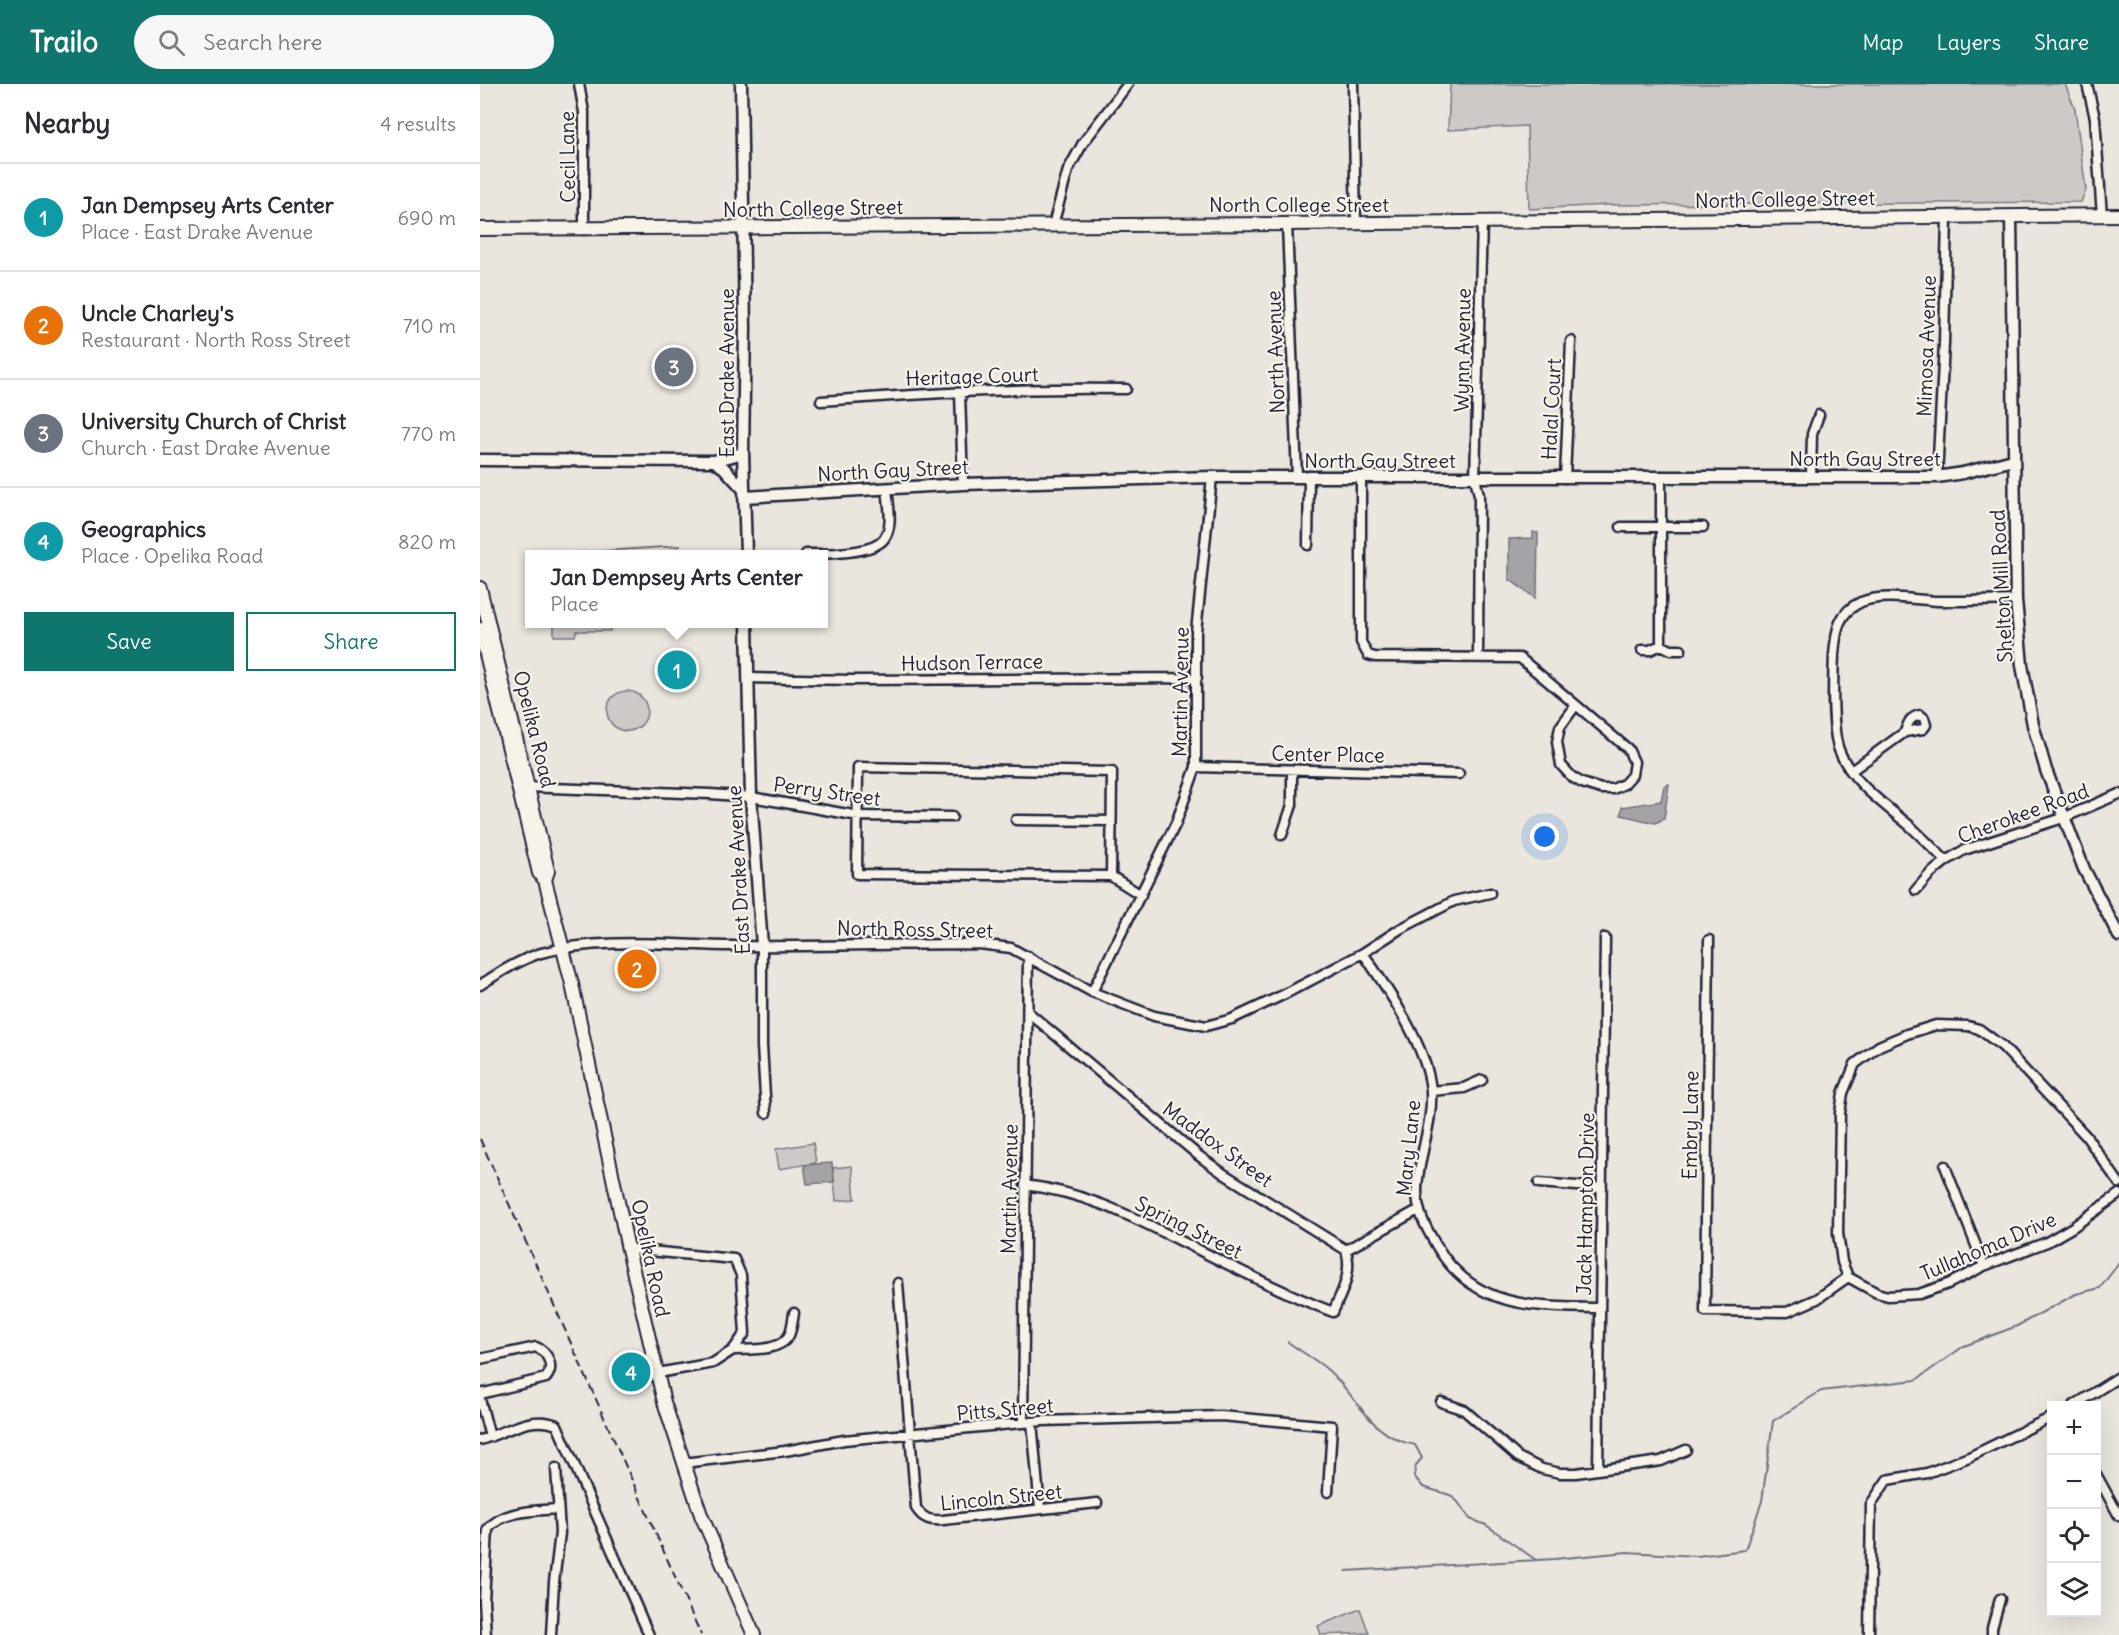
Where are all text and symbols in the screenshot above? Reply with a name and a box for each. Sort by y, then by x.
search box [134,15,554,69]
text: Trailo [30,24,98,60]
icon: search [155,26,188,59]
text: Search here [203,28,322,56]
text: Map [1863,29,1903,56]
text: Layers [1936,29,2001,56]
text: Share [2034,29,2089,56]
text: Nearby [24,107,110,140]
text: 4 results [380,111,456,136]
street label: Cecil Lane [554,111,580,203]
street label: North College Street [1695,185,1876,213]
text: Jan Dempsey Arts Center [81,191,334,219]
street label: North College Street [1209,192,1389,217]
street label: North College Street [723,194,904,222]
text: 1 [40,205,47,230]
text: 690 m [398,205,456,230]
text: Place · East Drake Avenue [81,219,313,244]
street label: Mimosa Avenue [1911,275,1941,417]
street label: East Drake Avenue [714,288,739,458]
street label: Wynn Avenue [1448,288,1476,412]
street label: North Avenue [1260,290,1290,414]
text: Uncle Charley's [81,299,234,327]
text: 2 [38,313,49,338]
text: 710 m [403,313,456,338]
text: Restaurant · North Ross Street [81,327,351,352]
pin: 3 [654,344,694,390]
street label: Halal Court [1536,357,1566,460]
street label: Heritage Court [905,361,1039,391]
text: University Church of Christ [81,407,346,435]
text: 3 [38,421,49,446]
text: 770 m [401,421,456,446]
text: Church · East Drake Avenue [81,435,331,460]
street label: North Gay Street [1789,446,1941,471]
street label: North Gay Street [1304,448,1456,473]
street label: North Gay Street [817,454,969,486]
street label: Shelton Mill Road [1984,508,2017,663]
text: Geographics [81,515,206,543]
text: 4 [38,529,49,554]
text: 820 m [398,529,456,554]
text: Place · Opelika Road [81,543,263,568]
popup [525,550,828,628]
text: Jan Dempsey Arts Center [550,563,803,591]
text: Place [550,591,599,616]
button: Save [24,612,234,671]
button: Share [246,612,456,671]
street label: Martin Avenue [1166,627,1194,757]
pin: 1 [658,648,696,692]
street label: Hudson Terrace [901,648,1043,676]
street label: Opelika Road [508,668,562,790]
street label: Center Place [1271,741,1385,767]
street label: Perry Street [772,771,882,811]
street label: Cherokee Road [1954,778,2092,848]
street label: East Drake Avenue [721,785,755,955]
your location [1530,822,1559,851]
street label: North Ross Street [837,915,994,943]
pin: 2 [618,946,656,992]
street label: Embry Lane [1677,1070,1703,1180]
street label: Maddox Street [1158,1096,1278,1192]
street label: Mary Lane [1391,1099,1425,1197]
street label: Jack Hampton Drive [1571,1112,1599,1296]
street label: Martin Avenue [995,1124,1023,1254]
street label: Spring Street [1131,1190,1247,1264]
street label: Opelika Road [626,1197,676,1319]
street label: Tullahoma Drive [1916,1206,2060,1286]
pin: 4 [612,1350,650,1394]
street label: Pitts Street [955,1392,1055,1426]
map controls [2047,1401,2101,1617]
button: + [2047,1401,2101,1455]
button: − [2047,1455,2101,1509]
street label: Lincoln Street [939,1478,1063,1516]
button: locate [2047,1509,2101,1563]
button: layers [2047,1563,2101,1617]

